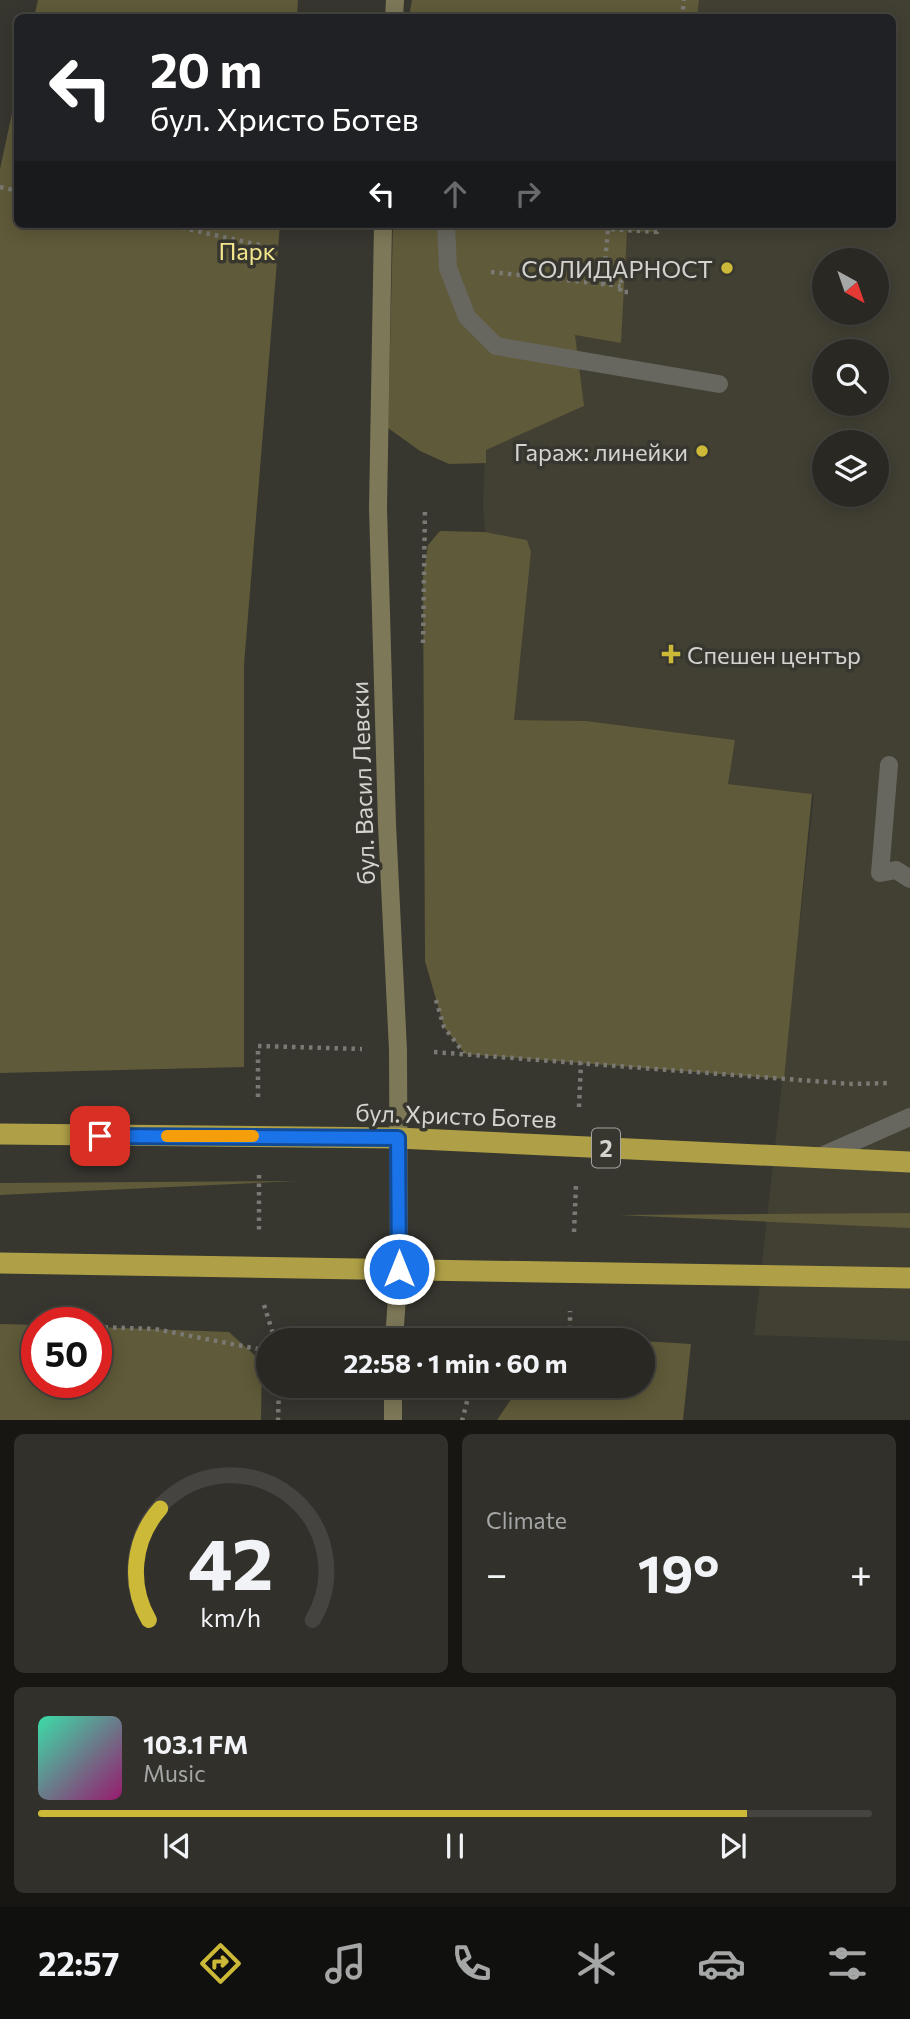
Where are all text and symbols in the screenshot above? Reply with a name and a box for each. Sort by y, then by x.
text: 20 m [150,38,262,98]
icon: left [35,42,126,133]
text: бул. Христо Ботев [150,98,419,138]
icon: left [363,175,401,213]
icon: ahead [436,175,474,213]
icon: right [509,175,547,213]
park label: Парк [218,236,276,265]
north arrow [812,248,889,326]
map controls [812,248,889,507]
place label: СОЛИДАРНОСТ [521,254,713,283]
marker: СОЛИДАРНОСТ [719,260,735,276]
button: search [812,339,889,416]
button: layers [812,430,889,507]
place label: Гараж: линейки [514,437,688,466]
marker: Гараж: линейки [694,443,710,459]
place label: Спешен център [687,640,861,669]
marker: Спешен център [661,644,681,664]
street label: бул. Васил Левски [344,681,380,885]
street label: бул. Христо Ботев [355,1097,557,1133]
pin [70,1106,130,1166]
icon: arrive [81,1117,119,1155]
road number: 2 [592,1128,620,1168]
position arrow [362,1232,436,1306]
speed limit sign: 50 [21,1307,112,1398]
text: 22:58 · 1 min · 60 m [344,1347,568,1378]
text: Climate [486,1506,567,1534]
text: 42 [188,1516,274,1605]
text: 19° [638,1540,719,1604]
text: − [486,1549,508,1596]
text: + [850,1549,872,1596]
text: km/h [201,1601,261,1631]
text: 103.1 FM [143,1728,248,1759]
text: Music [143,1759,206,1787]
icon: previous [158,1827,196,1865]
icon: pause [436,1827,474,1865]
icon: next [714,1827,752,1865]
icon: directions [196,1939,245,1988]
icon: music [321,1939,370,1988]
icon: phone [447,1939,496,1988]
icon: climate [572,1939,621,1988]
icon: car [697,1939,746,1988]
icon: filters [823,1939,872,1988]
text: 22:57 [38,1943,119,1983]

